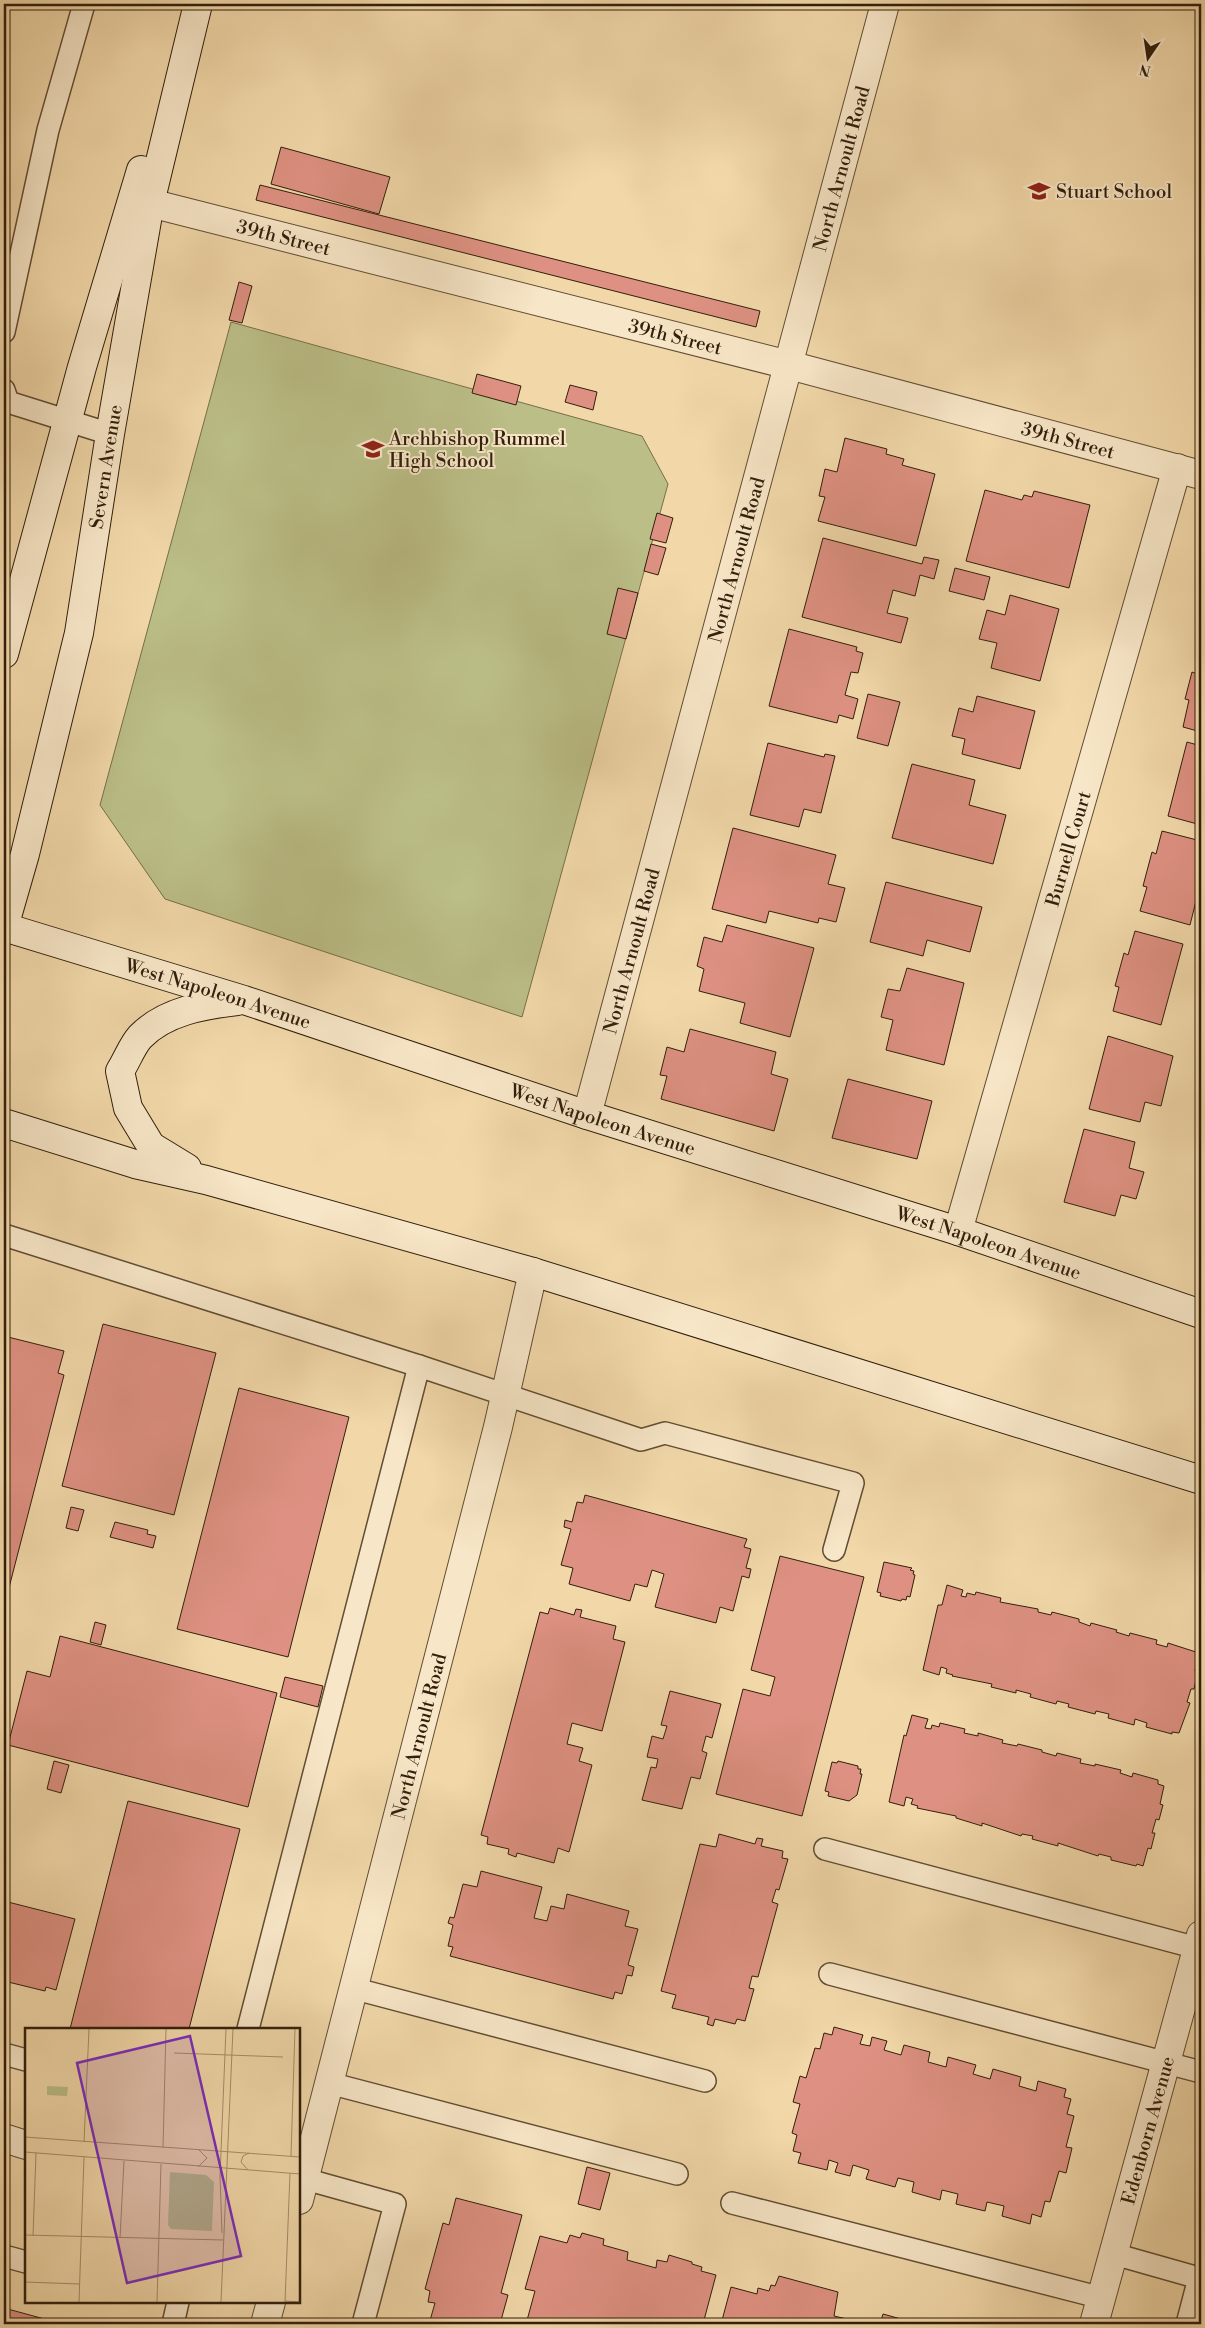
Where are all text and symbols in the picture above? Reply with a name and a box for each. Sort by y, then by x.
north arrow [1122,32,1172,82]
text: N [1138,60,1153,80]
street label: North Arnoult Road [808,83,876,254]
school or university icon: Stuart School [1026,178,1052,204]
place label: Stuart School [1056,180,1172,204]
street label: 39th Street [234,214,333,261]
street label: 39th Street [626,314,725,361]
street label: Severn Avenue [84,403,128,531]
street label: 39th Street [1018,416,1117,464]
place label: Archbishop Rummel High School [388,427,566,473]
school or university icon: Archbishop Rummel High School [360,436,386,462]
street label: North Arnoult Road [703,474,771,645]
street label: Burnell Court [1041,788,1097,910]
street label: North Arnoult Road [598,865,666,1036]
street label: West Napoleon Avenue [121,953,314,1035]
street label: West Napoleon Avenue [506,1079,698,1161]
street label: West Napoleon Avenue [892,1201,1084,1285]
street label: North Arnoult Road [387,1651,452,1822]
inset map [25,2028,300,2303]
street label: Edenborn Avenue [1116,2054,1180,2207]

